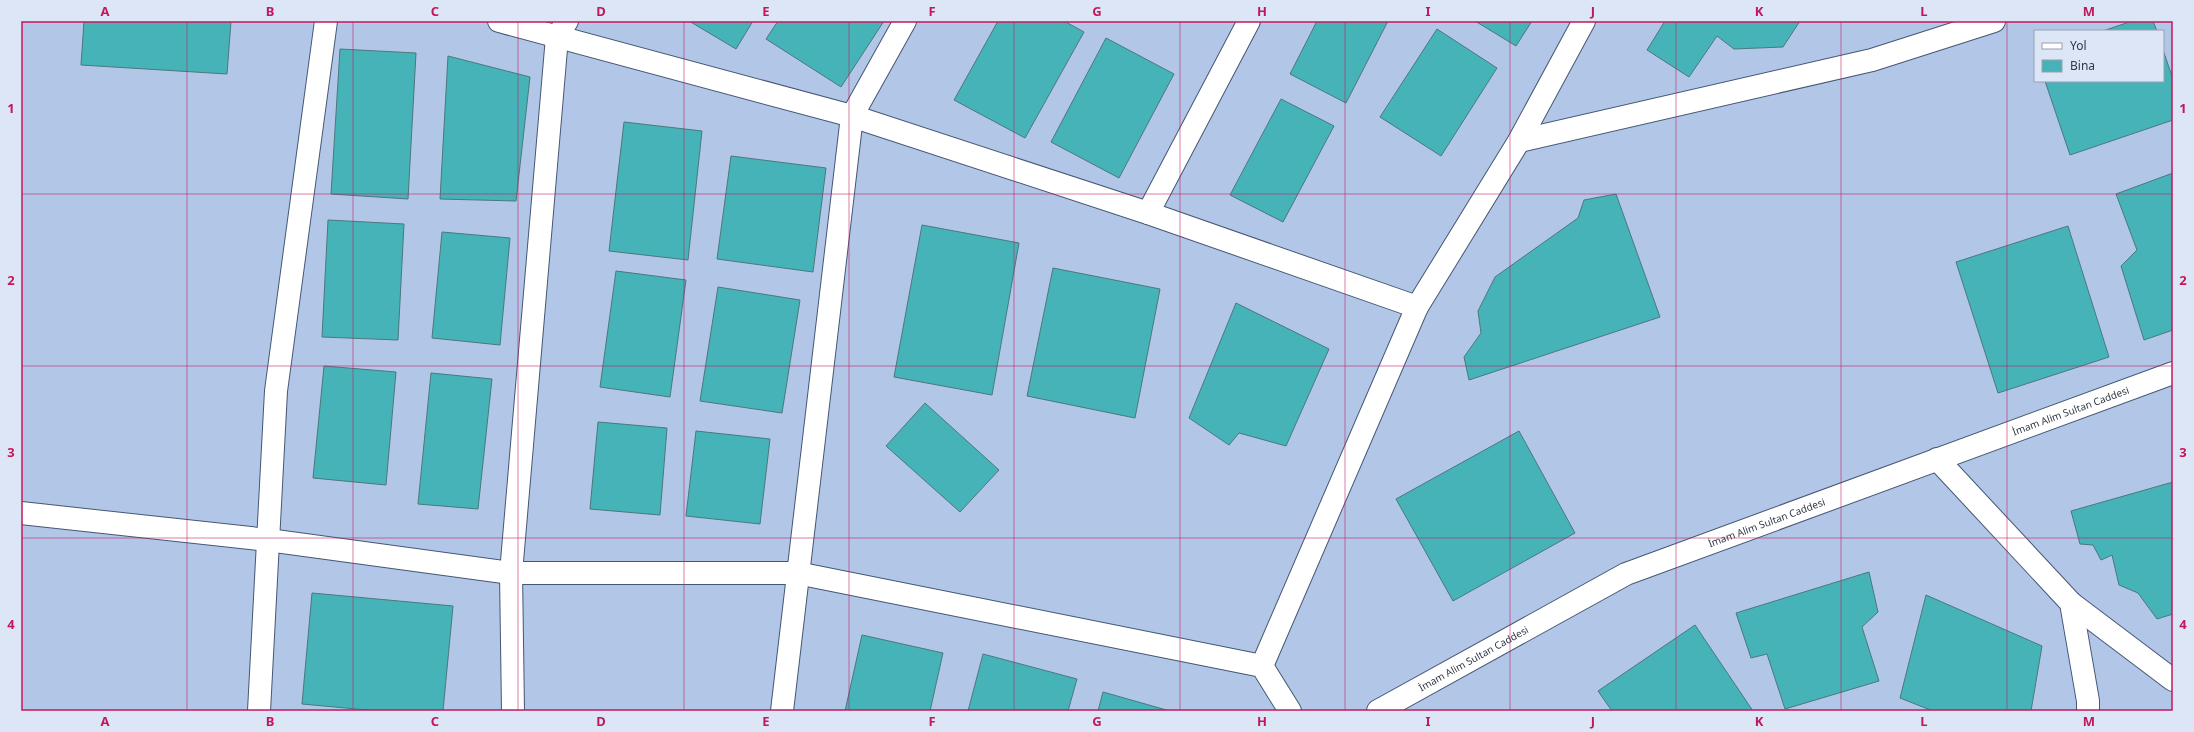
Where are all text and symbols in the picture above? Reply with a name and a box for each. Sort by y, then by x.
text: A [101,2,110,20]
text: B [266,2,274,20]
text: C [431,2,439,20]
text: D [596,2,606,20]
text: E [762,2,770,20]
text: F [928,2,936,20]
text: G [1092,2,1102,20]
text: H [1257,2,1267,20]
text: I [1425,2,1431,20]
text: J [1590,2,1595,20]
text: K [1755,2,1764,20]
text: L [1920,2,1928,20]
text: M [2083,2,2095,20]
legend [2034,30,2164,82]
text: Yol [2070,37,2087,54]
text: Bina [2070,57,2095,74]
text: 1 [7,99,15,117]
text: 1 [2179,99,2187,117]
text: 2 [7,271,15,289]
text: 2 [2179,271,2187,289]
street label: İmam Alim Sultan Caddesi [2010,383,2131,438]
text: 3 [7,443,15,461]
text: 3 [2179,443,2187,461]
street label: İmam Alim Sultan Caddesi [1706,495,1827,550]
text: 4 [7,615,15,633]
text: 4 [2179,615,2187,633]
street label: İmam Alim Sultan Caddesi [1416,622,1531,694]
text: A [101,712,110,730]
text: B [266,712,274,730]
text: C [431,712,439,730]
text: D [596,712,606,730]
text: E [762,712,770,730]
text: F [928,712,936,730]
text: G [1092,712,1102,730]
text: H [1257,712,1267,730]
text: I [1425,712,1431,730]
text: J [1590,712,1595,730]
text: K [1755,712,1764,730]
text: L [1920,712,1928,730]
text: M [2083,712,2095,730]

